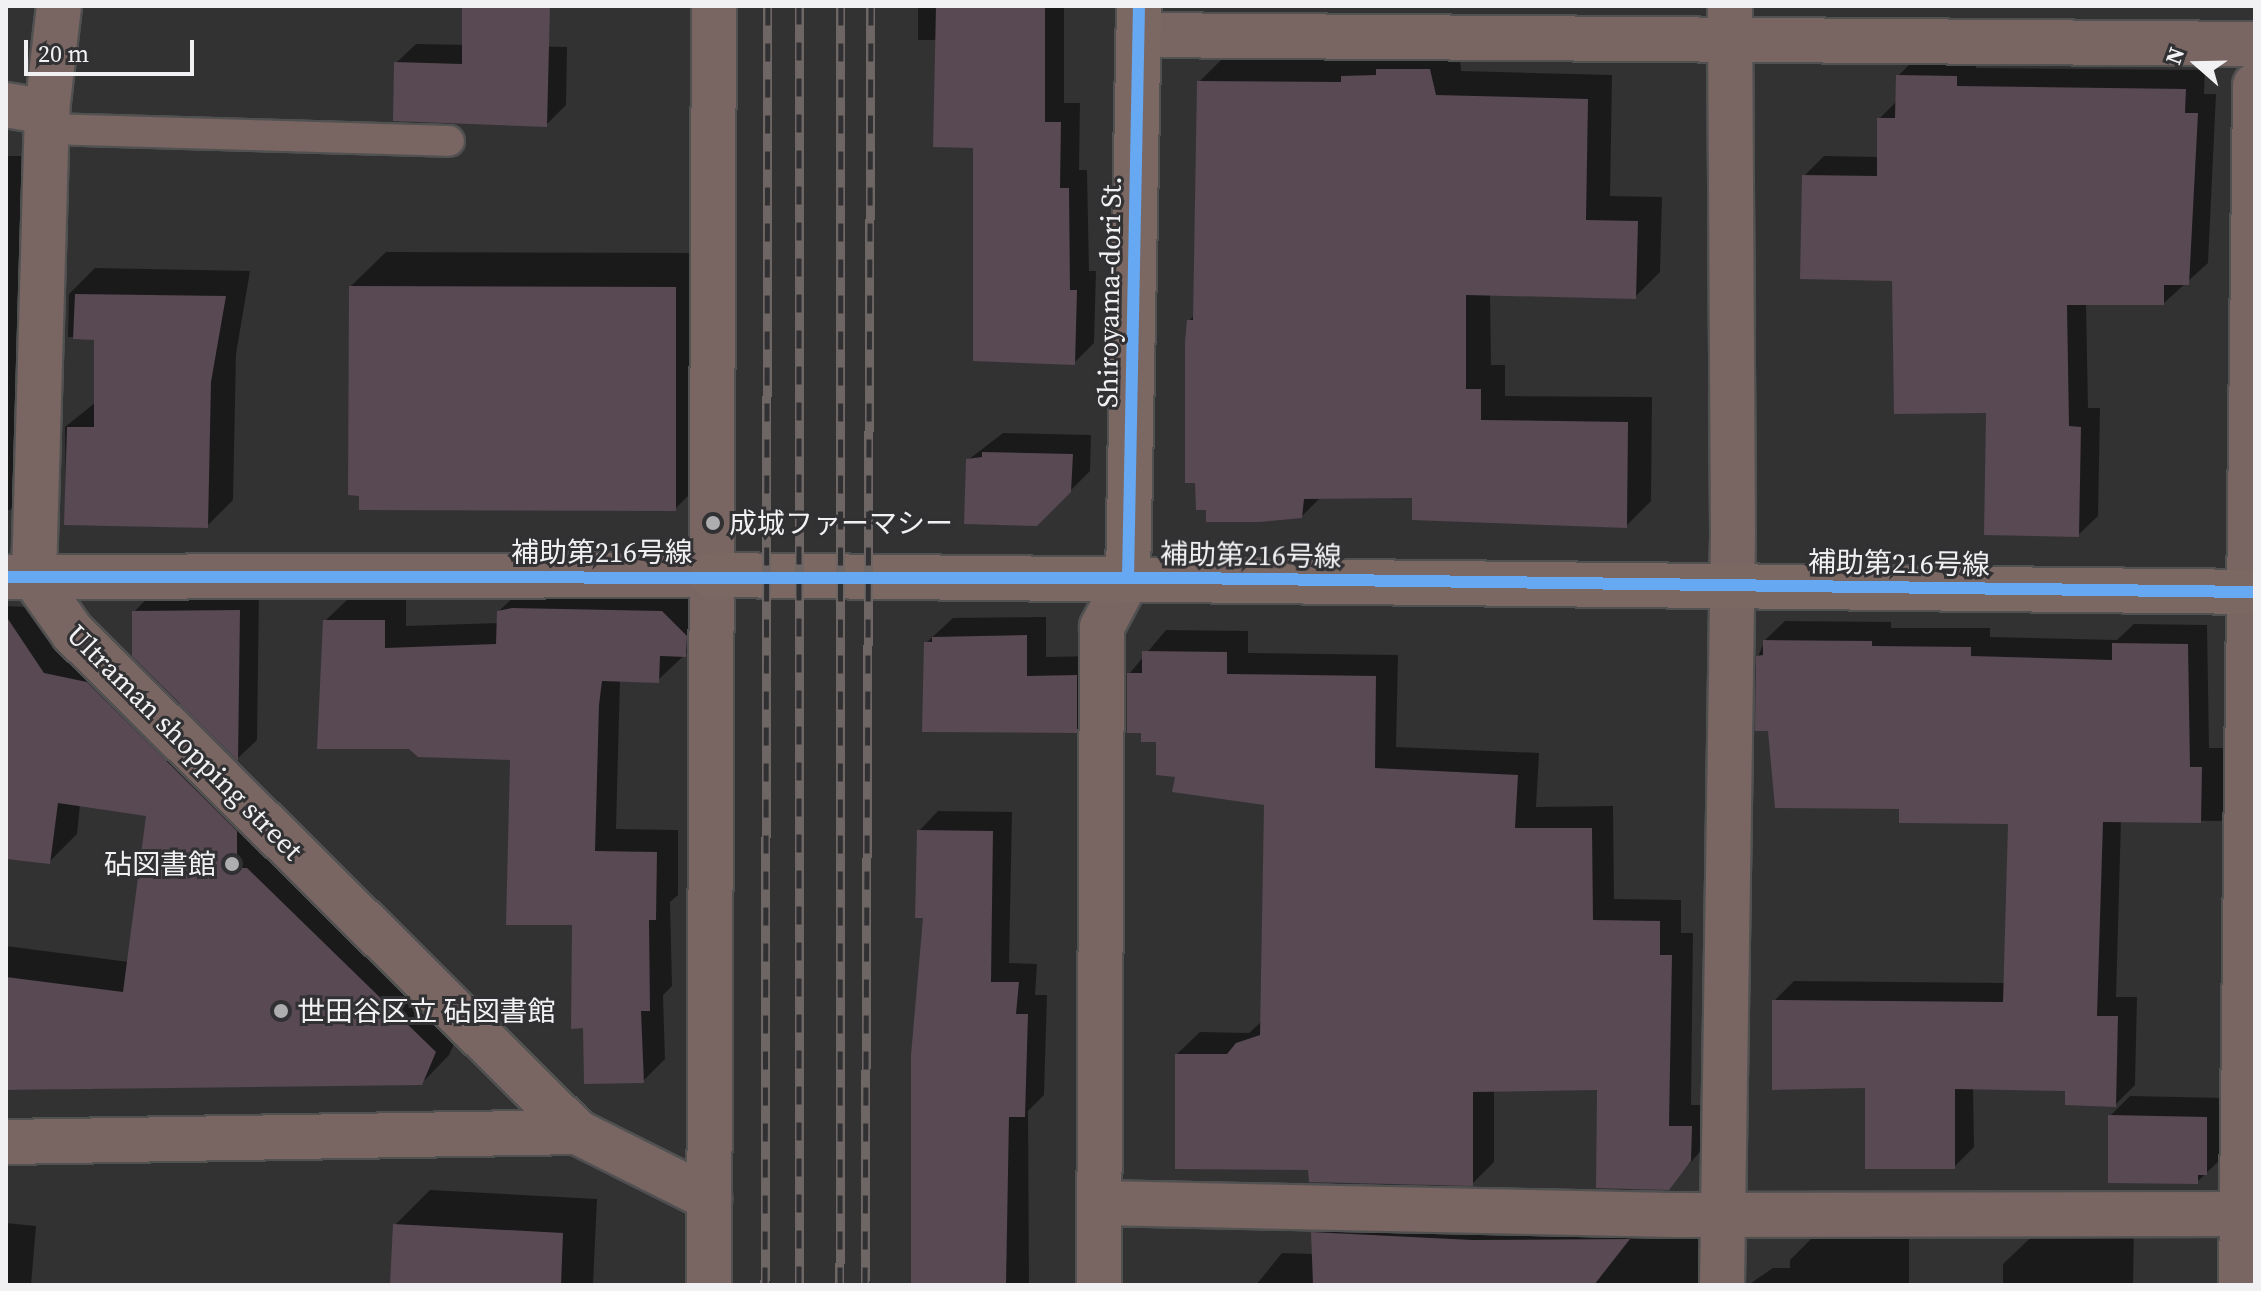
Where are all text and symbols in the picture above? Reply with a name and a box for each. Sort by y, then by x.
scale bar [28,24,198,74]
north arrow [2157,24,2237,104]
text: 20 m [38,37,89,70]
text: N [2158,43,2191,68]
street label: Shiroyama-dori St. [1090,176,1128,408]
place label: 成城ファーマシー [729,506,953,540]
marker: 成城ファーマシー [704,514,722,532]
street label: 補助第216号線 [511,535,693,569]
street label: 補助第216号線 [1160,537,1342,573]
street label: 補助第216号線 [1808,545,1990,581]
street label: Ultraman shopping street [60,617,310,867]
place label: 砧図書館 [104,847,216,881]
marker: 砧図書館 [223,855,241,873]
place label: 世田谷区立 砧図書館 [297,994,556,1028]
marker: 世田谷区立 砧図書館 [272,1002,290,1020]

